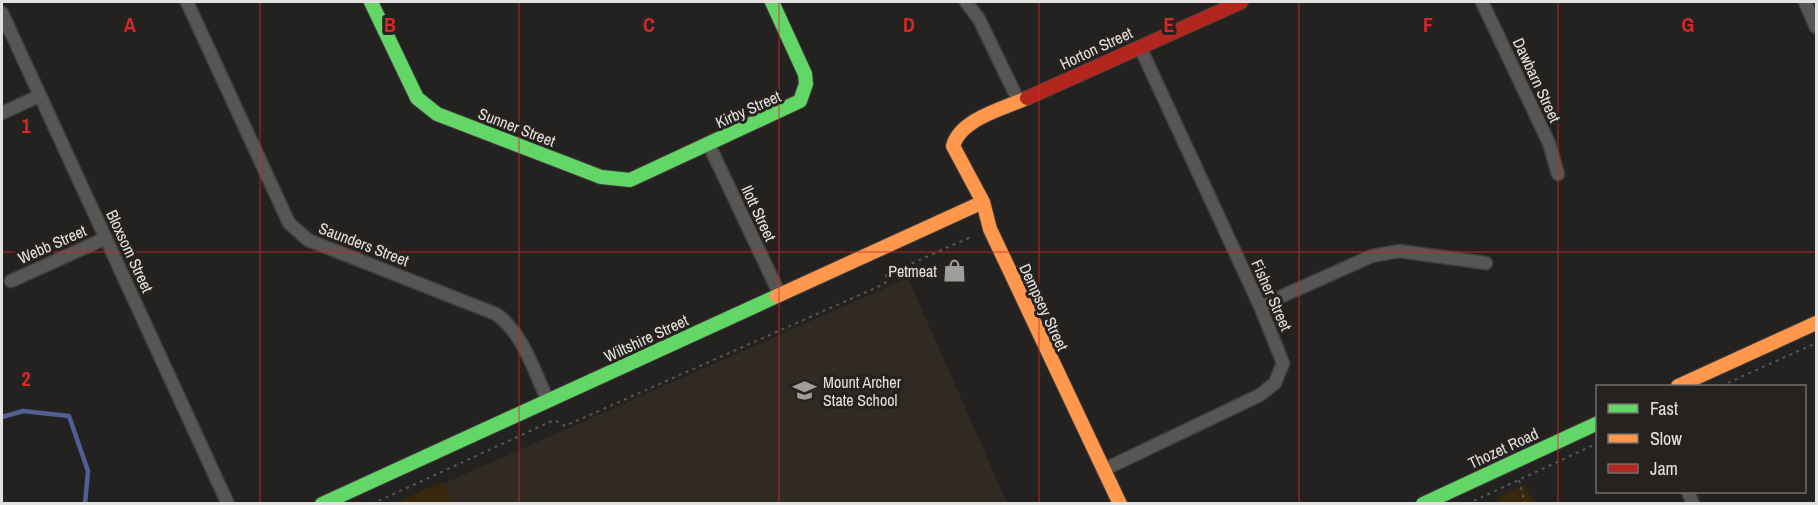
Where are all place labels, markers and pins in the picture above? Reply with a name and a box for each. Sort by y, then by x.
shop icon: Petmeat [942,258,968,284]
place label: Petmeat [888,260,937,282]
place label: Mount Archer State School [823,371,902,411]
school or university icon: Mount Archer State School [792,378,818,404]

